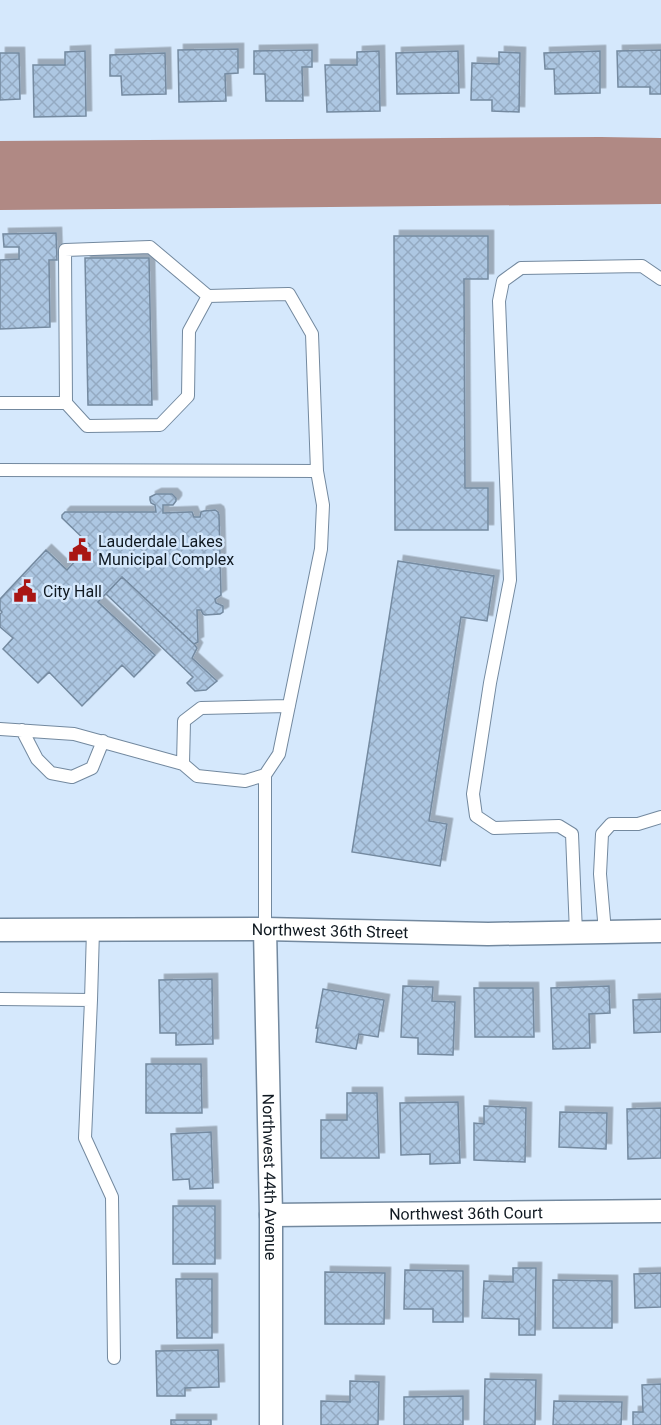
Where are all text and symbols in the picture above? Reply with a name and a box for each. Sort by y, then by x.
place label: Lauderdale Lakes Municipal Complex [98,532,234,569]
public building icon: Lauderdale Lakes Municipal Complex [67,537,93,563]
public building icon: City Hall [12,578,38,604]
place label: City Hall [43,582,102,601]
street label: Northwest 36th Street [252,919,408,942]
street label: Northwest 44th Avenue [259,1093,281,1260]
street label: Northwest 36th Court [389,1203,543,1223]

